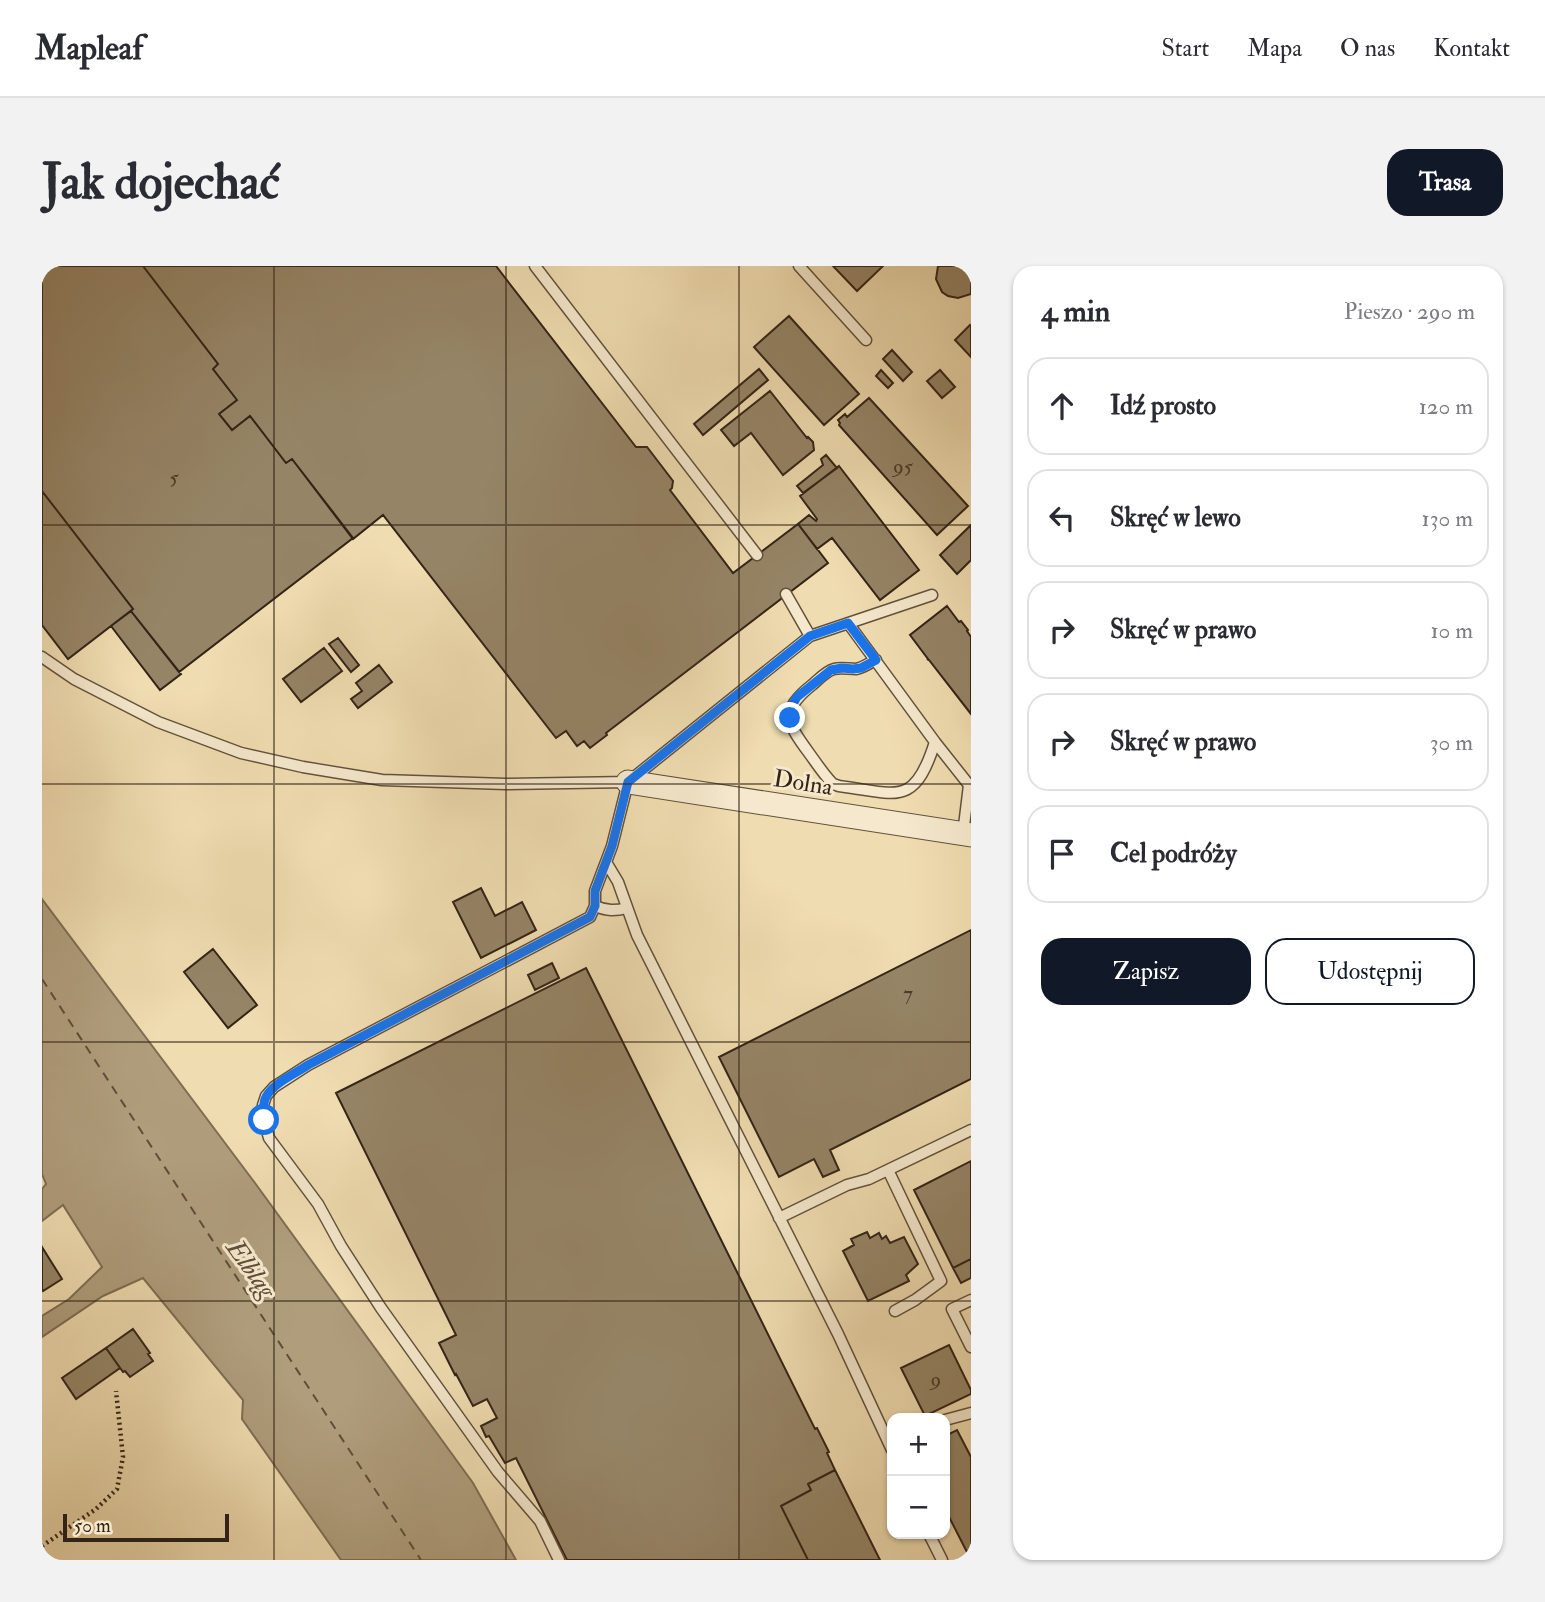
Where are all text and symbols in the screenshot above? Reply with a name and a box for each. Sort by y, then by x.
text: Mapleaf [35,28,143,69]
text: Start [1161,33,1209,64]
text: Mapa [1247,33,1302,64]
text: O nas [1340,33,1395,64]
text: Kontakt [1433,33,1510,64]
button: Trasa [1387,149,1503,216]
text: Jak dojechać [42,152,280,213]
text: 4 min [1041,293,1110,330]
text: Pieszo · 290 m [1344,297,1475,326]
icon: ahead [1043,387,1081,425]
text: Idź prosto [1110,390,1216,422]
text: 120 m [1419,392,1473,421]
house number: 95 [891,453,914,480]
house number: 5 [169,464,179,491]
icon: left [1043,499,1081,537]
text: Skręć w lewo [1110,502,1241,534]
text: 130 m [1421,504,1473,533]
icon: right [1043,611,1081,649]
text: Skręć w prawo [1110,614,1256,646]
text: 10 m [1430,616,1473,645]
route end [774,702,805,733]
icon: right [1043,723,1081,761]
text: Skręć w prawo [1110,726,1256,758]
text: 30 m [1430,728,1473,757]
street label: Dolna [771,763,836,803]
icon: arrive [1043,835,1081,873]
text: Cel podróży [1110,838,1237,870]
button: Zapisz [1041,938,1251,1005]
button: Udostępnij [1265,938,1475,1005]
house number: 7 [903,980,913,1007]
route start [248,1104,279,1135]
water label: Elbląg [218,1232,284,1306]
house number: 9 [929,1366,941,1393]
map controls [887,1413,950,1539]
button: + [887,1413,950,1476]
button: − [887,1476,950,1539]
scale bar [63,1511,229,1543]
text: 50 m [74,1514,111,1538]

